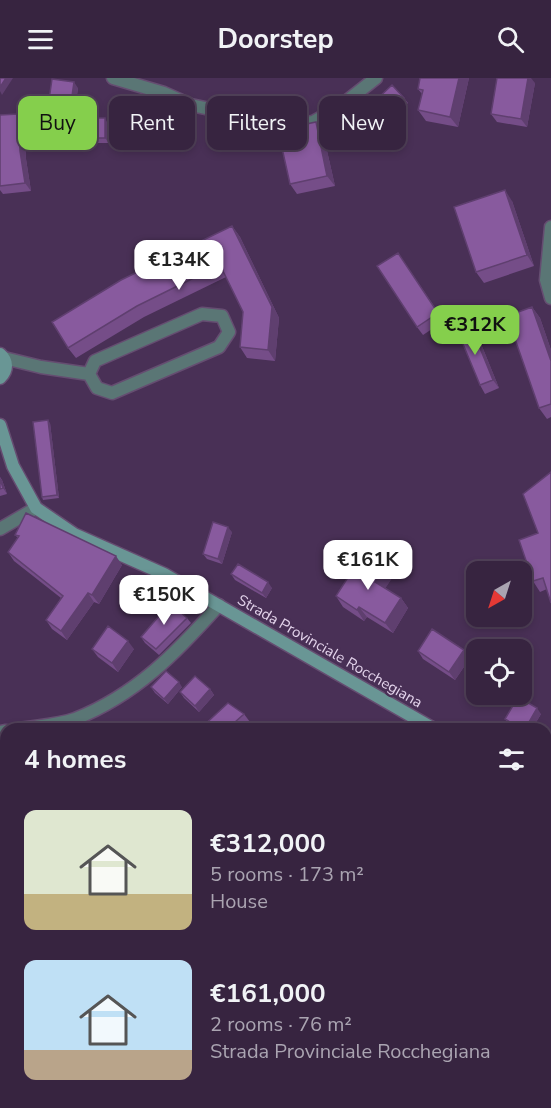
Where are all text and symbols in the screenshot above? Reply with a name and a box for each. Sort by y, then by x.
text: Doorstep [217,21,334,58]
icon: menu [24,23,57,56]
icon: search [494,23,527,56]
chip: Buy [18,96,97,150]
chip: Rent [109,96,195,150]
chip: Filters [207,96,307,150]
chip: New [319,96,406,150]
pin: €134K [137,240,221,291]
text: €134K [148,246,210,273]
pin: €312K [433,305,517,356]
text: €312K [444,311,506,338]
pin: €161K [326,540,410,591]
text: €161K [337,546,399,573]
north arrow [466,561,532,627]
map controls [466,561,532,705]
pin: €150K [122,575,206,626]
text: €150K [133,581,195,608]
street label: Strada Provinciale Rocchegiana [234,590,426,712]
button: locate [466,639,532,705]
text: 4 homes [24,742,126,777]
icon: filters [495,743,528,776]
text: €312,000 [210,826,326,861]
icon: home [72,834,144,906]
text: 5 rooms · 173 m² [210,861,364,888]
text: House [210,888,268,915]
text: €161,000 [210,976,326,1011]
icon: home [72,984,144,1056]
text: 2 rooms · 76 m² [210,1011,352,1038]
text: Strada Provinciale Rocchegiana [210,1038,491,1065]

